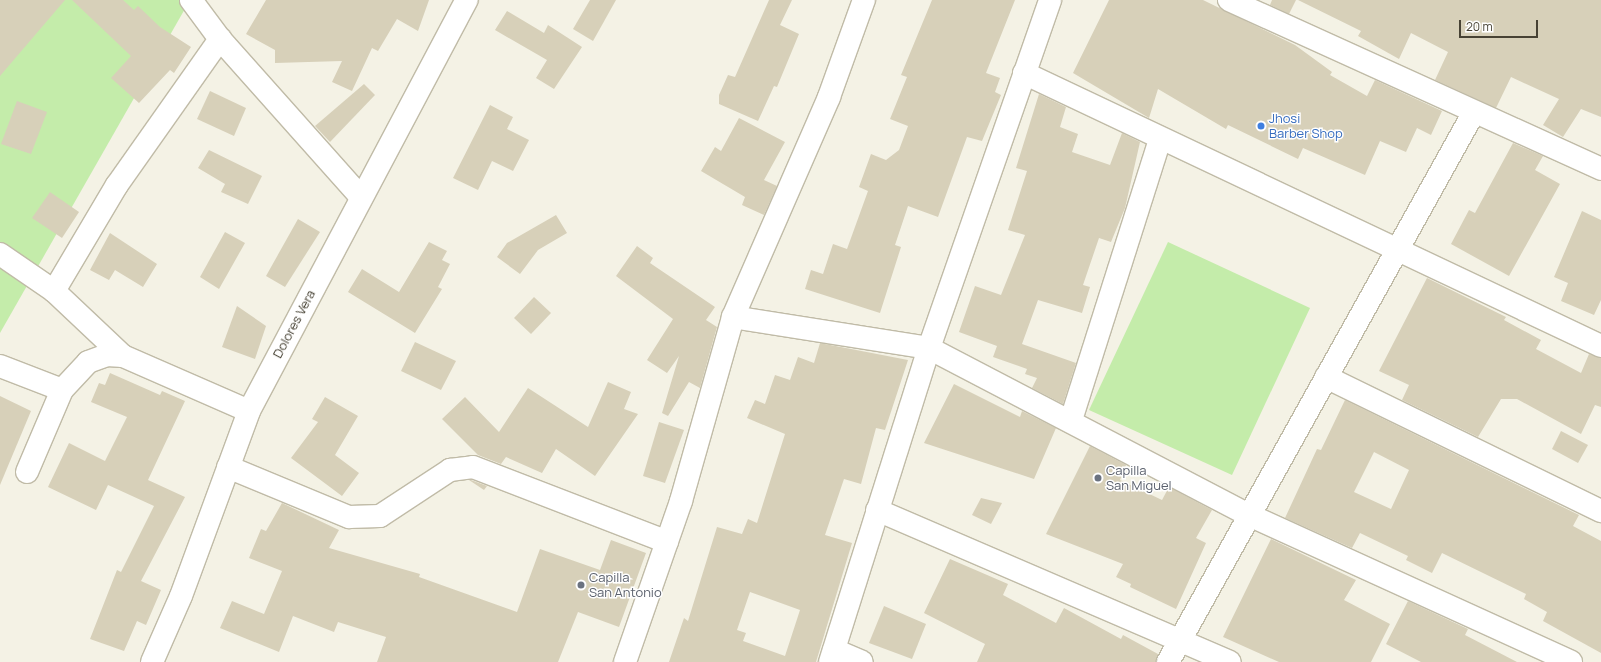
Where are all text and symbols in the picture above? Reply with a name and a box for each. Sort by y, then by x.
scale bar [1461,12,1540,38]
text: 20 m [1466,18,1493,35]
place label: Jhosi Barber Shop [1269,111,1343,142]
marker: Jhosi Barber Shop [1256,121,1266,131]
street label: Dolores Vera [269,287,319,361]
place label: Capilla San Miguel [1106,463,1172,494]
marker: Capilla San Miguel [1093,473,1103,483]
place label: Capilla San Antonio [589,570,662,601]
marker: Capilla San Antonio [576,580,586,590]

